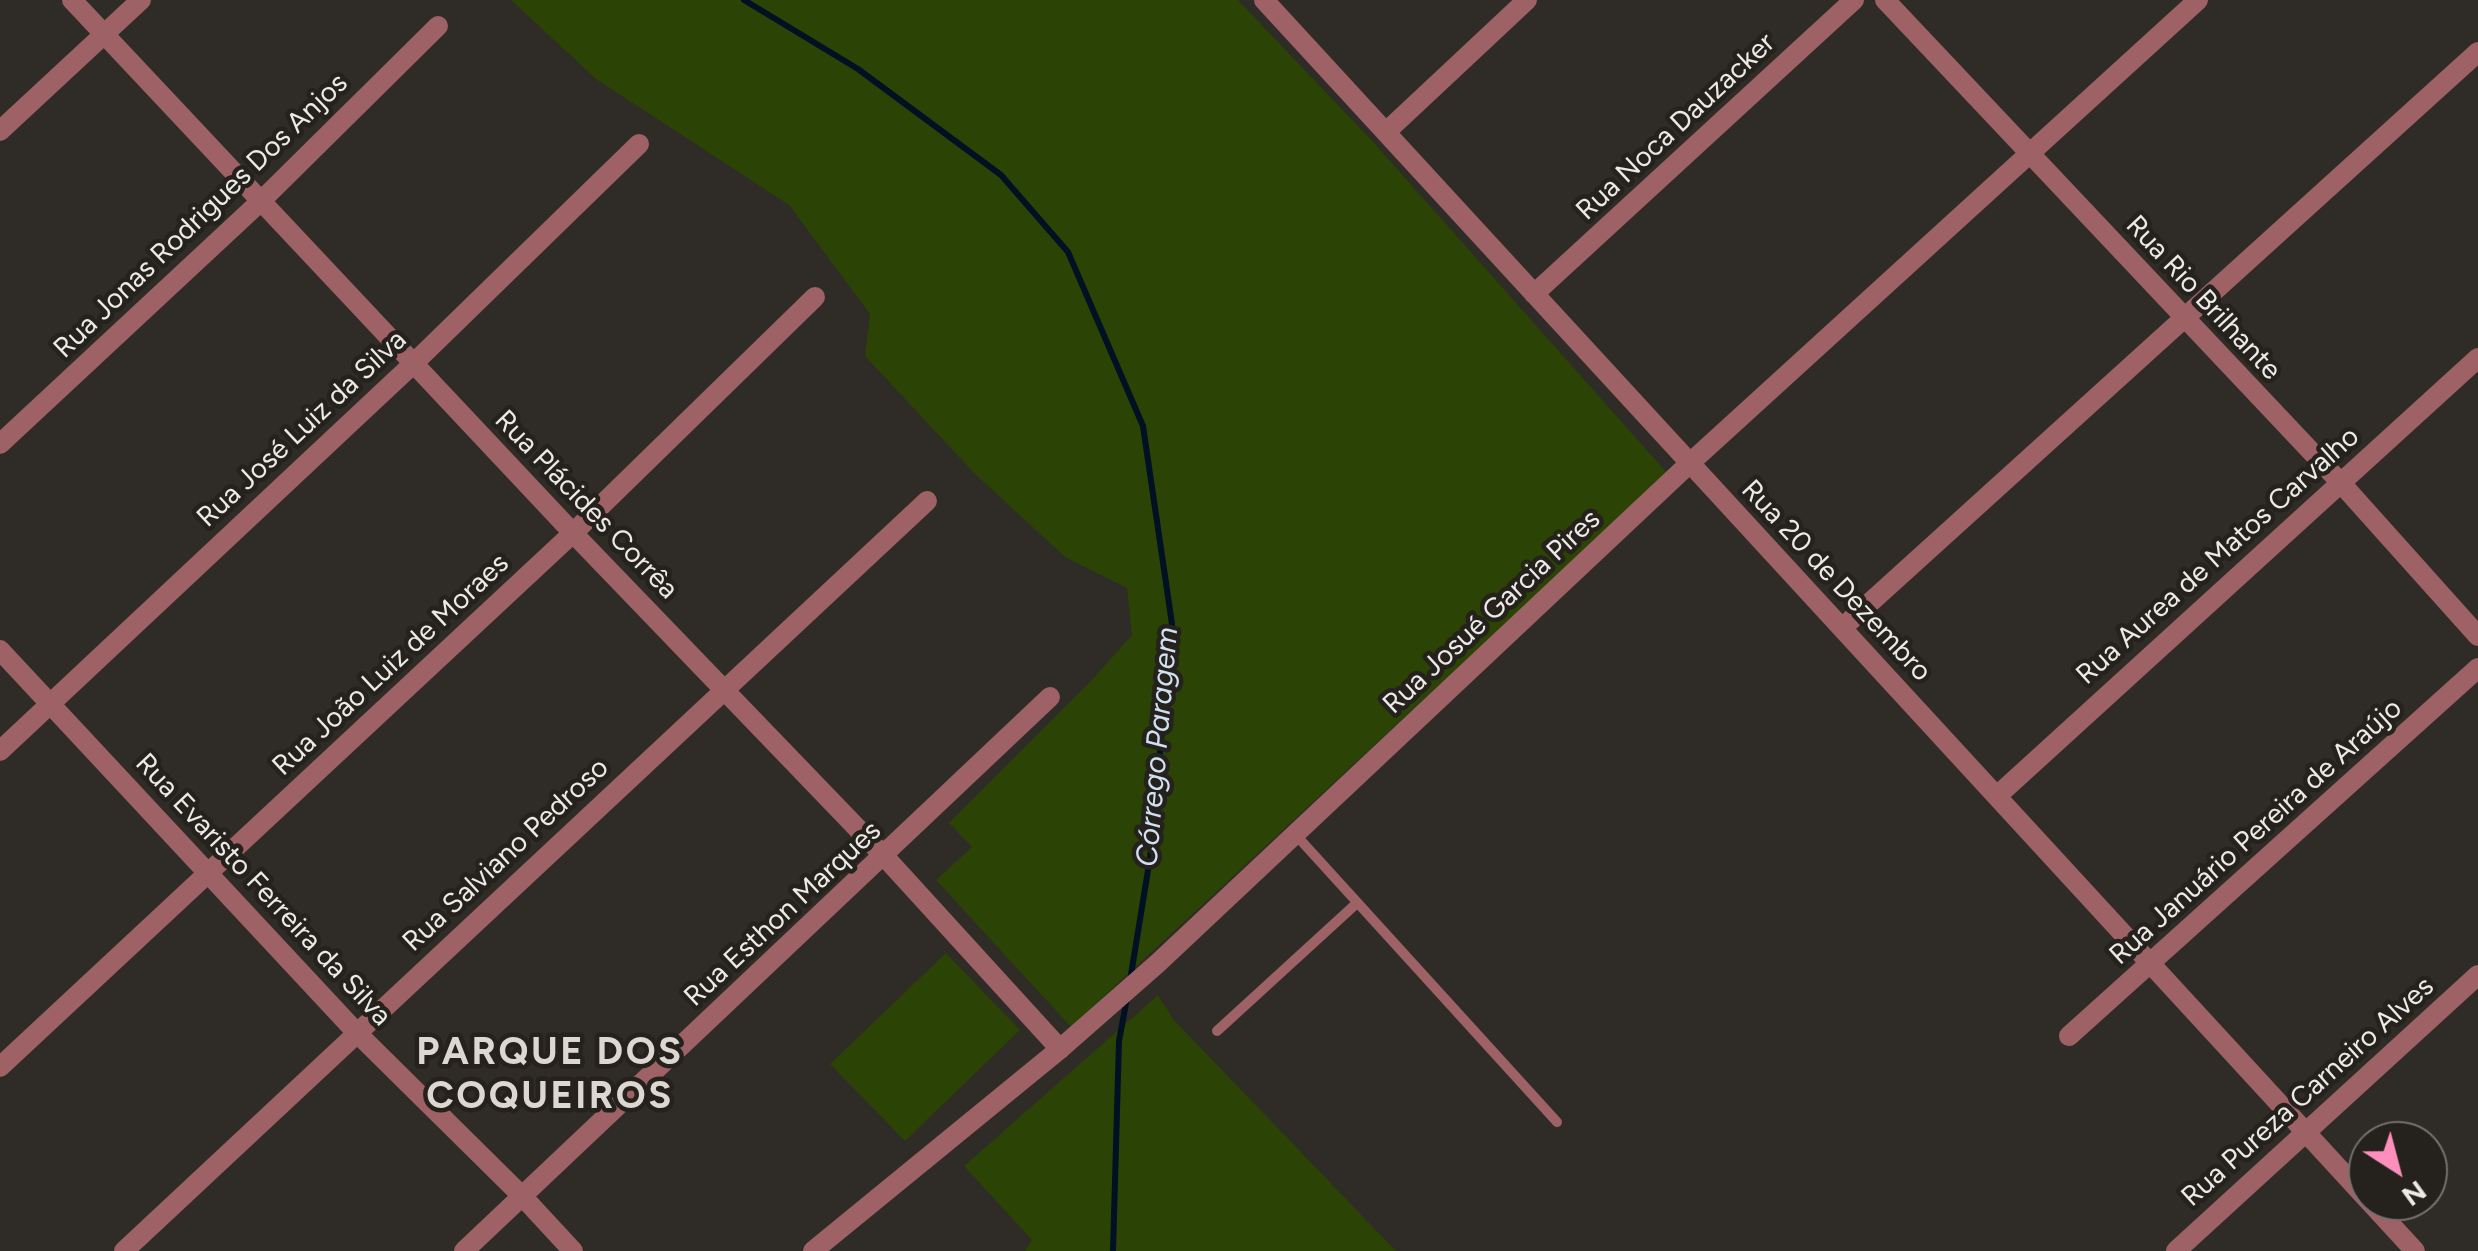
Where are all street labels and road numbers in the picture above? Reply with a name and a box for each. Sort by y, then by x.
street label: Rua Noca Dauzacker [1570,26,1782,228]
street label: Rua Jonas Rodrigues Dos Anjos [47,67,355,365]
street label: Rua Rio Brilhante [2118,209,2288,387]
street label: Rua José Luiz da Silva [190,323,414,535]
street label: Rua Plácides Corrêa [487,404,685,606]
street label: Rua Aurea de Matos Carvalho [2070,420,2366,692]
street label: Rua 20 de Dezembro [1734,473,1938,689]
street label: Rua Josué Garcia Pires [1377,503,1607,721]
street label: Rua João Luiz de Moraes [266,547,516,783]
street label: Rua Januário Pereira de Araújo [2103,692,2409,972]
street label: Rua Evaristo Ferreira da Silva [128,747,398,1033]
street label: Rua Salviano Pedroso [396,751,616,959]
street label: Rua Esthon Marques [678,814,888,1014]
street label: Rua Pureza Carneiro Alves [2175,970,2441,1214]

